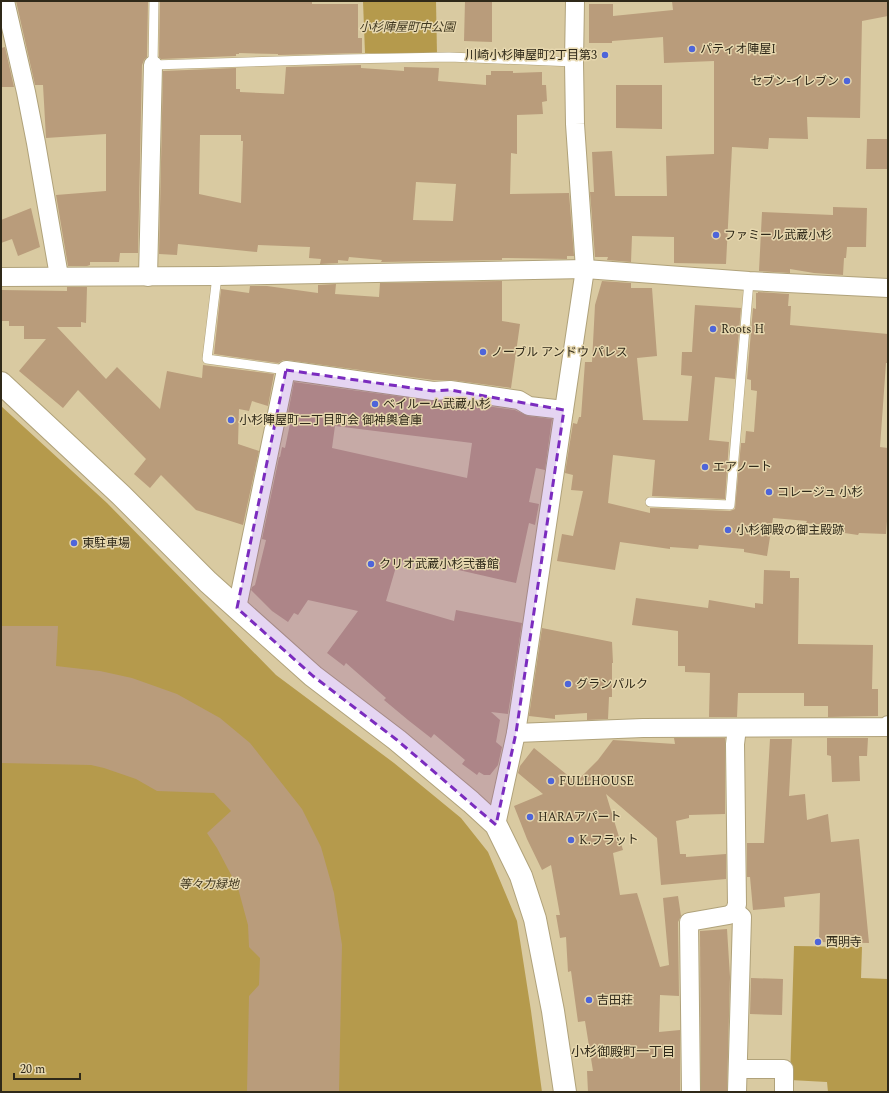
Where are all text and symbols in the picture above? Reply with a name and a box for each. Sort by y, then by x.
park label: 小杉陣屋町中公園 [359,18,457,37]
place label: パティオ陣屋I [700,40,776,59]
marker: パティオ陣屋I [687,44,697,54]
place label: 川崎小杉陣屋町2丁目第3 [465,46,597,65]
marker: 川崎小杉陣屋町2丁目第3 [600,50,610,60]
place label: セブン-イレブン [750,72,839,91]
marker: セブン-イレブン [842,76,852,86]
place label: ファミール武蔵小杉 [724,226,832,245]
marker: ファミール武蔵小杉 [711,230,721,240]
place label: Roots H [721,320,764,339]
marker: Roots H [708,324,718,334]
place label: ノーブル アンドウ パレス [491,343,628,362]
marker: ノーブル アンドウ パレス [478,347,488,357]
place label: ベイルーム武蔵小杉 [383,395,491,414]
marker: ベイルーム武蔵小杉 [370,399,380,409]
place label: 小杉陣屋町二丁目町会 御神輿倉庫 [239,411,422,430]
marker: 小杉陣屋町二丁目町会 御神輿倉庫 [226,415,236,425]
place label: エアノート [713,458,772,477]
marker: エアノート [700,462,710,472]
place label: コレージュ 小杉 [777,483,863,502]
marker: コレージュ 小杉 [764,487,774,497]
place label: 小杉御殿の御主殿跡 [736,521,844,540]
marker: 小杉御殿の御主殿跡 [723,525,733,535]
place label: 東駐車場 [82,534,130,553]
marker: 東駐車場 [69,538,79,548]
place label: クリオ武蔵小杉弐番館 [379,555,499,574]
marker: クリオ武蔵小杉弐番館 [366,559,376,569]
place label: グランパルク [576,675,648,694]
marker: グランパルク [563,679,573,689]
place label: FULLHOUSE [559,772,634,791]
marker: FULLHOUSE [546,776,556,786]
place label: HARAアパート [538,808,621,827]
marker: HARAアパート [525,812,535,822]
place label: K.フラット [579,831,639,850]
marker: K.フラット [566,835,576,845]
park label: 等々力緑地 [179,875,241,894]
place label: 西明寺 [826,933,862,952]
marker: 西明寺 [813,937,823,947]
place label: 吉田荘 [597,991,633,1010]
marker: 吉田荘 [584,995,594,1005]
district label: 小杉御殿町一丁目 [571,1042,675,1062]
scale bar [14,1055,80,1081]
text: 20 m [20,1060,45,1079]

